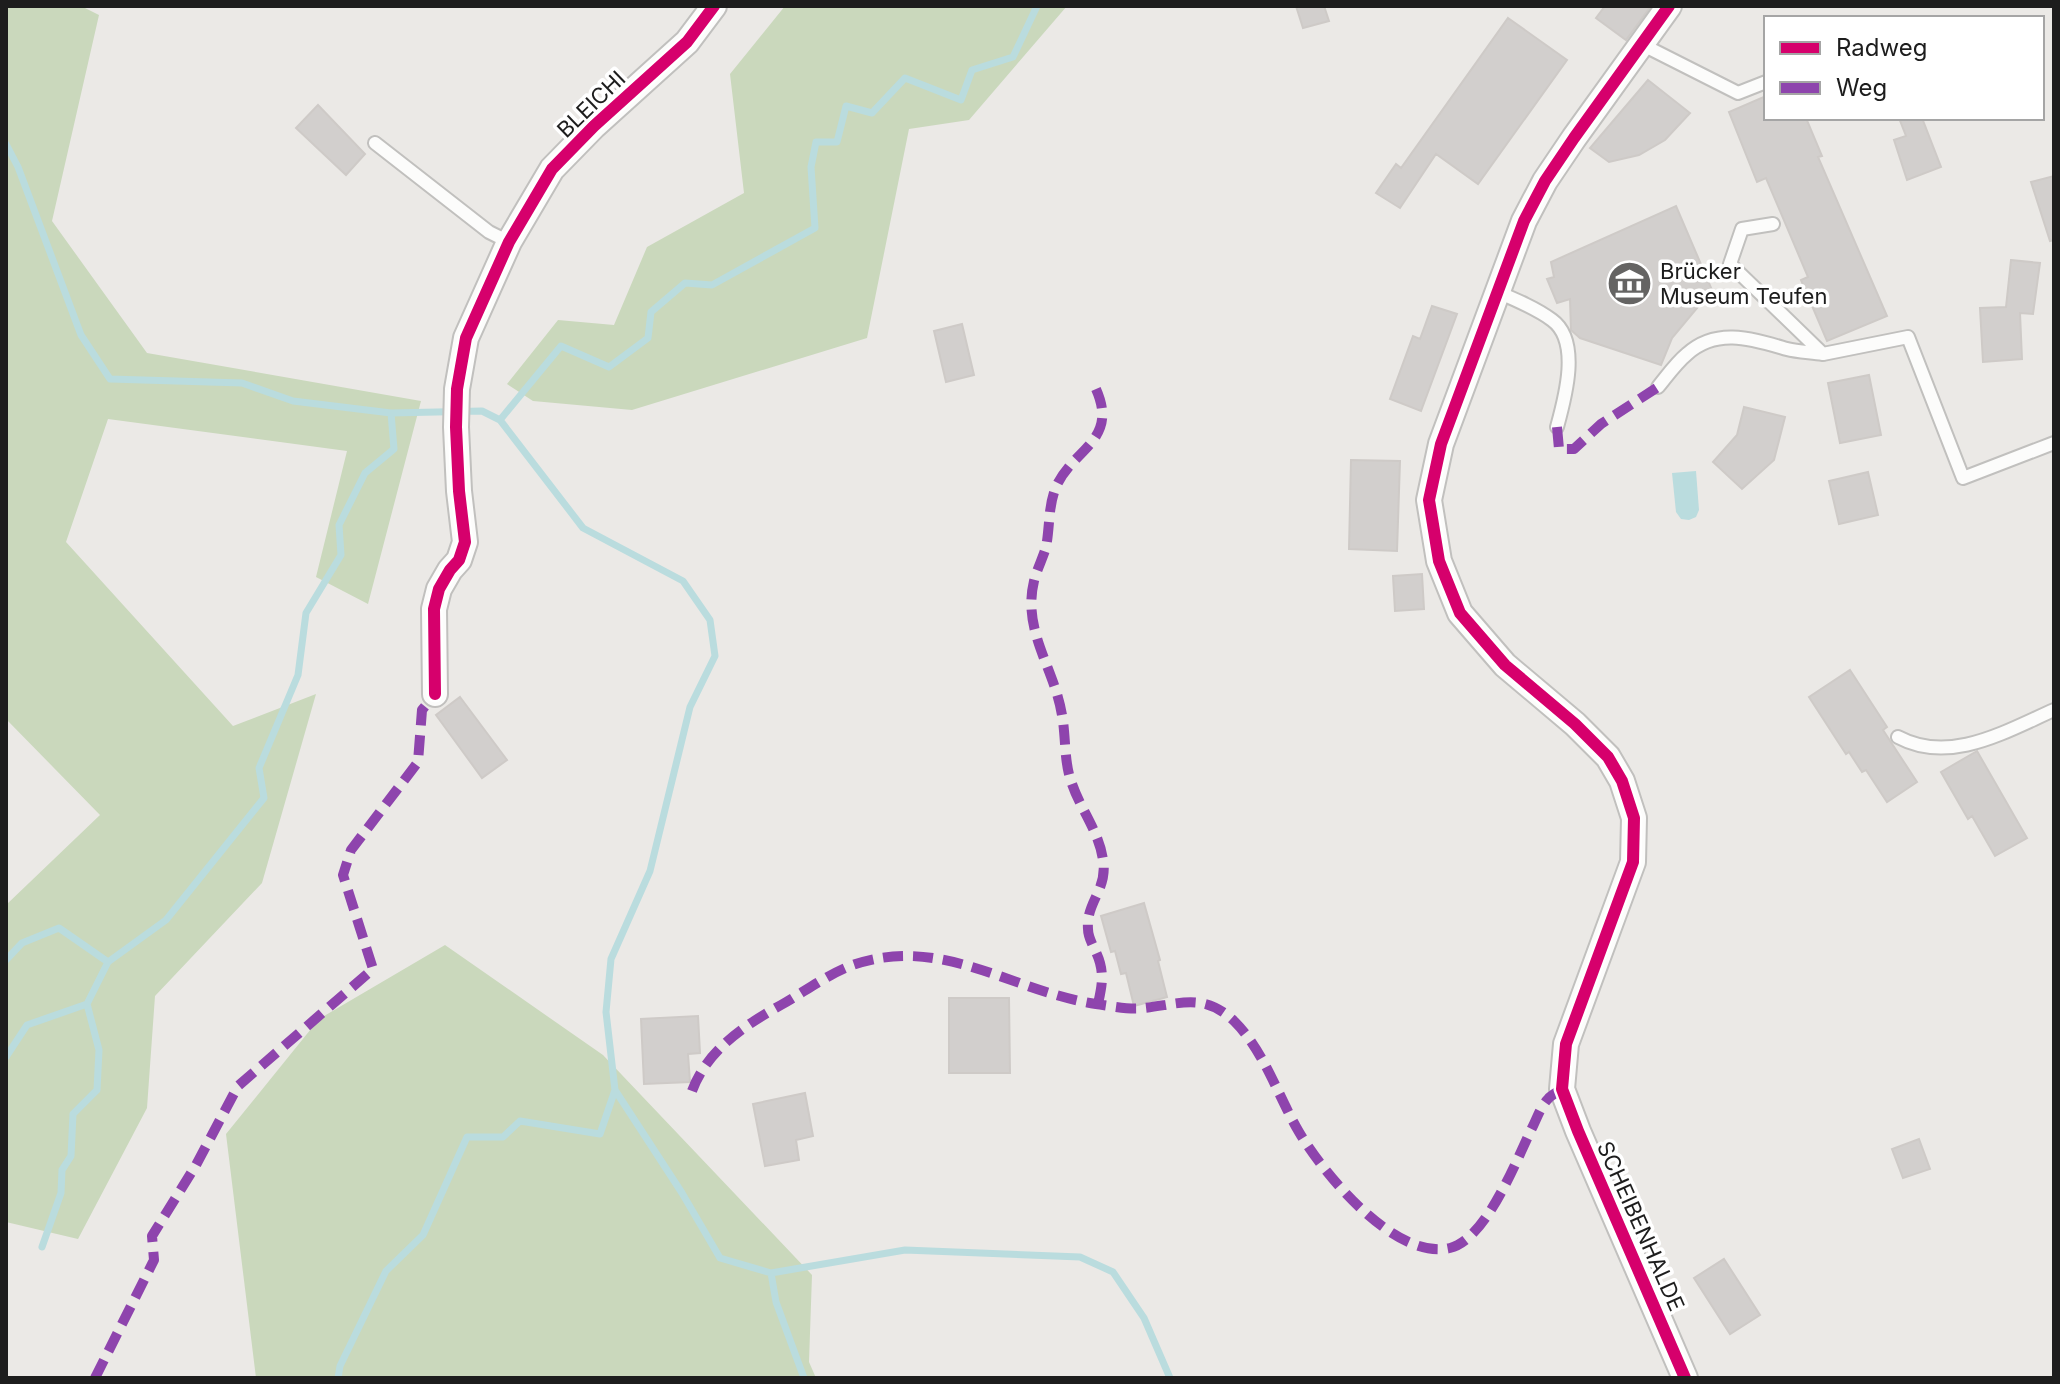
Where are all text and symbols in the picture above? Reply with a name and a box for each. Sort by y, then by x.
legend [1764,16,2044,120]
text: Radweg [1836,33,1927,62]
street label: BLEICHI [552,65,630,143]
text: Weg [1836,73,1887,102]
place label: Brücker Museum Teufen [1660,258,1827,309]
museum icon: Brücker Museum Teufen [1605,260,1653,308]
street label: SCHEIBENHALDE [1592,1137,1690,1315]

